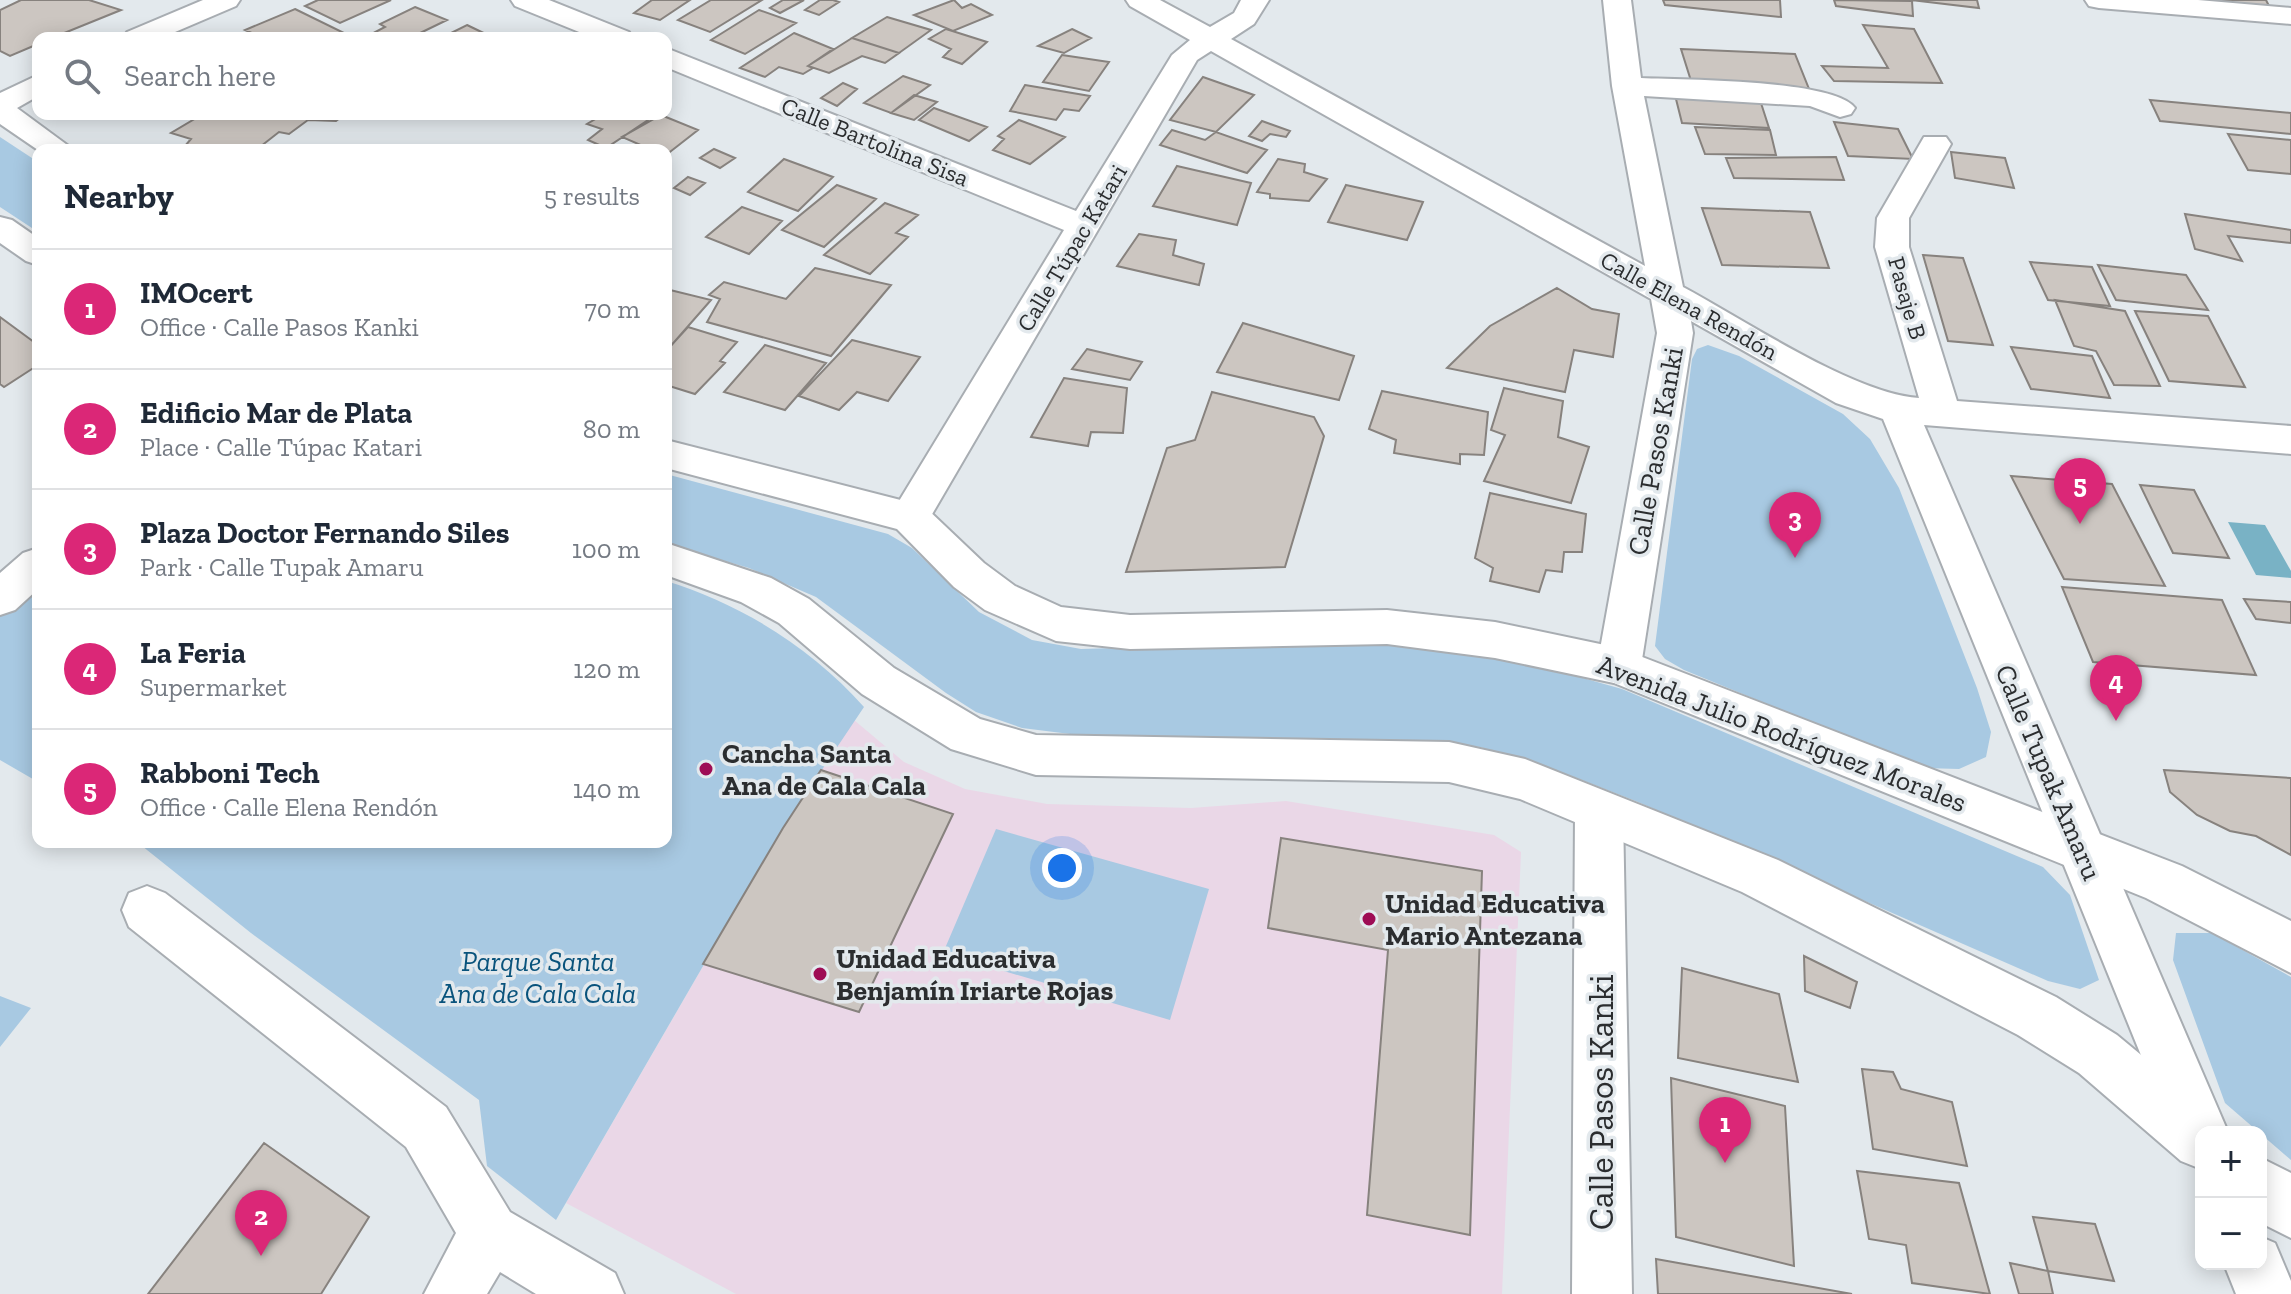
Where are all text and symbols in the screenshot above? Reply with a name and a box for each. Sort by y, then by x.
search box [32,32,672,120]
icon: search [60,54,104,98]
text: Search here [124,58,276,94]
street label: Calle Bartolina Sisa [777,91,973,192]
street label: Calle Túpac Katari [1010,159,1133,337]
text: Nearby [64,176,174,217]
text: 5 results [544,180,640,212]
street label: Calle Elena Rendón [1596,245,1783,366]
street label: Pasaje B [1882,253,1933,343]
text: IMOcert [140,275,252,311]
text: 1 [85,293,95,325]
text: 70 m [584,293,640,325]
text: Office · Calle Pasos Kanki [140,311,419,343]
street label: Calle Pasos Kanki [1621,344,1690,558]
text: Edificio Mar de Plata [140,395,412,431]
text: 2 [83,413,97,445]
text: 80 m [583,413,640,445]
text: Place · Calle Túpac Katari [140,431,422,463]
pin: 5 [2054,458,2106,524]
pin: 3 [1769,492,1821,558]
text: Plaza Doctor Fernando Siles [140,515,509,551]
text: 3 [83,533,97,565]
text: 100 m [572,533,640,565]
text: Park · Calle Tupak Amaru [140,551,424,583]
text: La Feria [140,635,246,671]
street label: Avenida Julio Rodríguez Morales [1593,648,1971,819]
text: 4 [83,653,97,685]
text: 120 m [573,653,640,685]
pin: 4 [2090,655,2142,721]
street label: Calle Tupak Amaru [1988,659,2109,885]
text: Supermarket [140,671,287,703]
place label: Cancha Santa Ana de Cala Cala [722,737,926,802]
text: Rabboni Tech [140,755,320,791]
marker: Cancha Santa Ana de Cala Cala [697,760,715,778]
text: 5 [83,773,97,805]
text: 140 m [573,773,640,805]
text: Office · Calle Elena Rendón [140,791,438,823]
your location [1042,848,1082,888]
place label: Unidad Educativa Mario Antezana [1385,887,1605,952]
marker: Unidad Educativa Mario Antezana [1360,910,1378,928]
place label: Unidad Educativa Benjamín Iriarte Rojas [836,942,1113,1007]
park label: Parque Santa Ana de Cala Cala [439,945,636,1010]
marker: Unidad Educativa Benjamín Iriarte Rojas [811,965,829,983]
street label: Calle Pasos Kanki [1581,974,1622,1230]
pin: 1 [1699,1097,1751,1163]
map controls [2195,1126,2267,1270]
button: + [2195,1126,2267,1198]
pin: 2 [235,1190,287,1256]
button: − [2195,1198,2267,1270]

